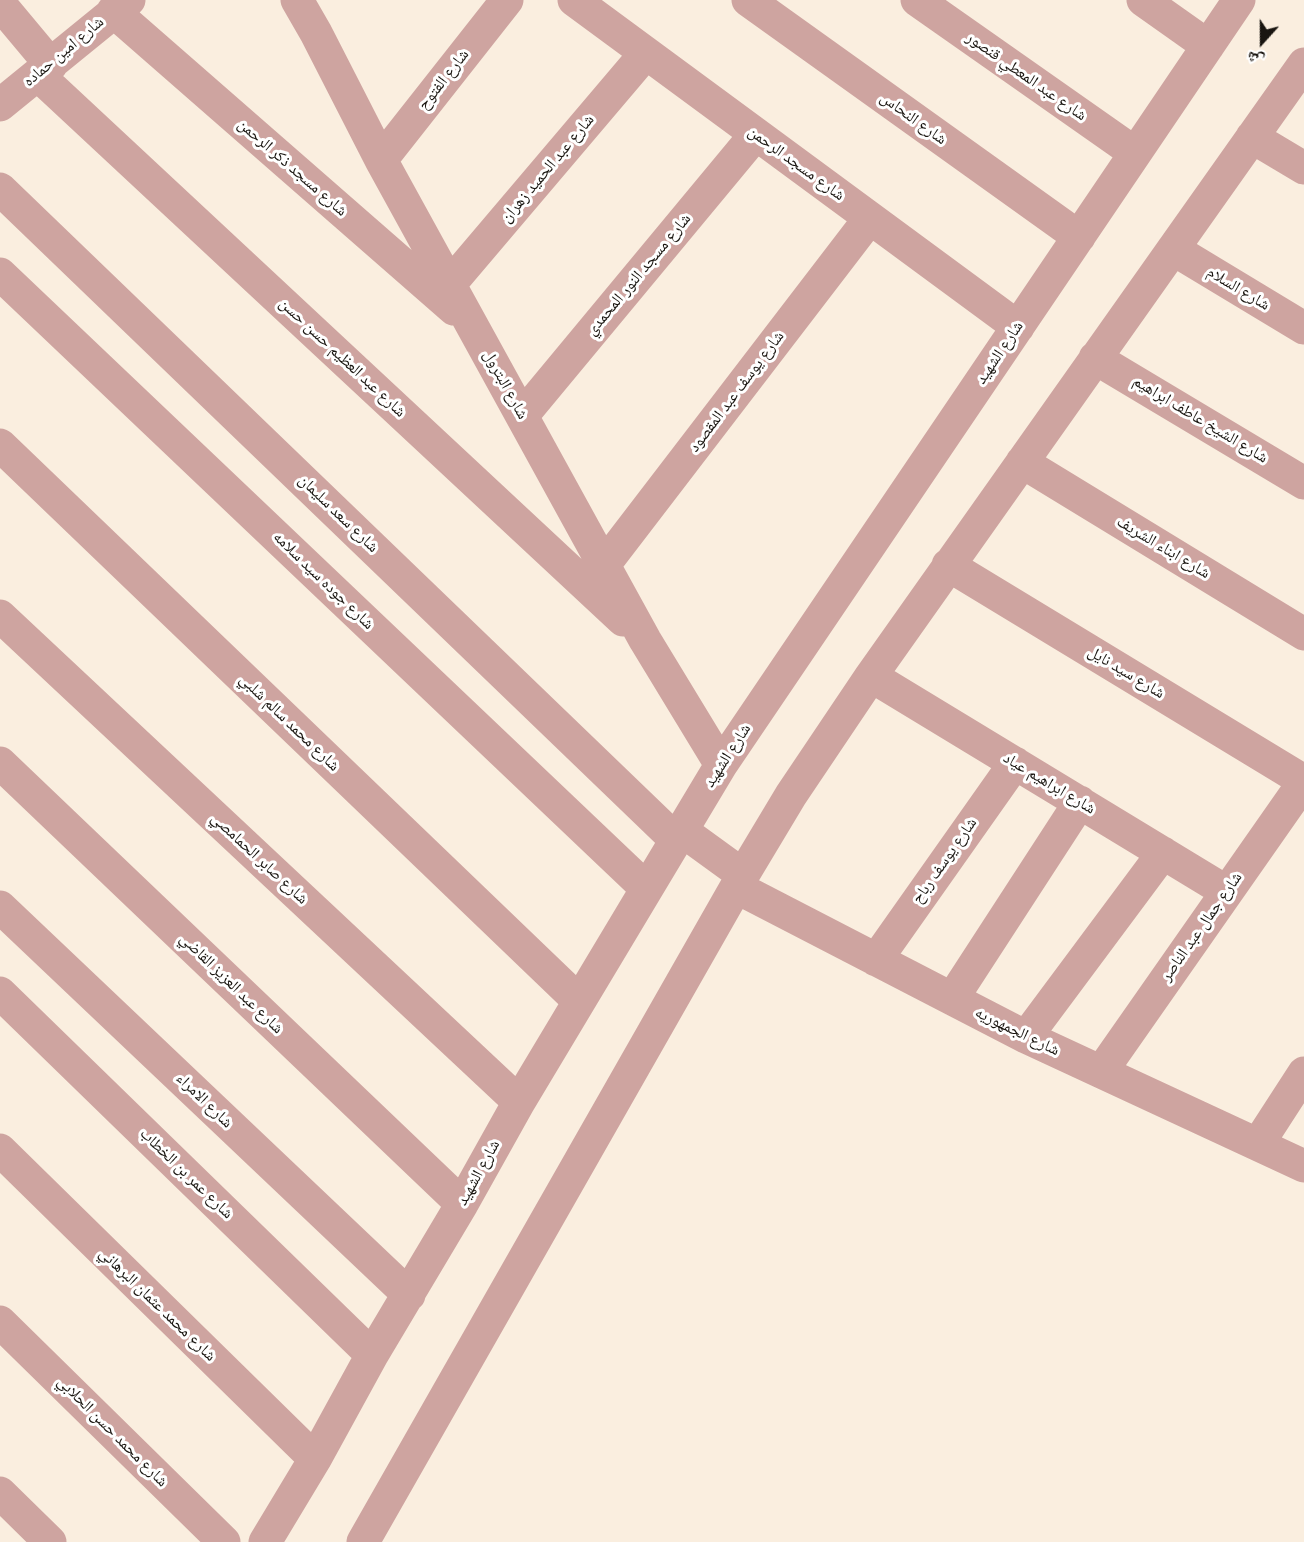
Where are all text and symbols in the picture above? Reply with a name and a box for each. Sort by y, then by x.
north arrow [1232,12,1292,72]
street label: شارع امين حماده [20,13,108,91]
street label: شارع عبد المعطي قنصور [962,28,1090,126]
text: ش [1243,45,1267,73]
street label: شارع الفتوح [414,46,474,114]
street label: شارع النحاس [876,88,950,150]
street label: شارع عبد الحميد زهران [497,111,599,227]
street label: شارع مسجد ذكر الرحمن [233,115,351,221]
street label: شارع مسجد الرحمن [744,122,848,206]
street label: شارع مسجد النور المحمدي [582,210,696,340]
street label: شارع السلام [1203,263,1273,315]
street label: شارع عبد العظيم حسن حسن [275,294,409,422]
street label: شارع الشهيد [972,318,1028,388]
street label: شارع يوسف عبد المقصود [685,328,789,456]
street label: شارع البترول [478,347,532,423]
street label: شارع الشيخ عاطف ابراهيم [1129,372,1271,468]
street label: شارع سعد سليمان [294,471,382,557]
street label: شارع ابناء الشريف [1113,513,1213,583]
street label: شارع جوده سيد سلامه [269,528,377,634]
street label: شارع سيد نايل [1084,643,1168,703]
street label: شارع محمد سالم شلبي [235,670,343,776]
street label: شارع الشهيد [700,721,756,791]
street label: شارع ابراهيم عياد [999,749,1099,819]
street label: شارع صابر الحمامصي [206,809,312,909]
street label: شارع يوسف رباح [908,814,982,908]
street label: شارع جمال عبد الناصر [1157,869,1247,985]
street label: شارع عبد العزيز القاضي [175,930,287,1038]
street label: شارع الجمهوريه [972,1003,1062,1061]
street label: شارع الامراء [172,1069,236,1133]
street label: شارع عمر بن الخطاب [135,1125,237,1223]
street label: شارع الشهيد [453,1137,505,1209]
street label: شارع محمد عثمان البرهاني [95,1244,219,1366]
street label: شارع محمد حسن الحلابي [53,1373,171,1491]

